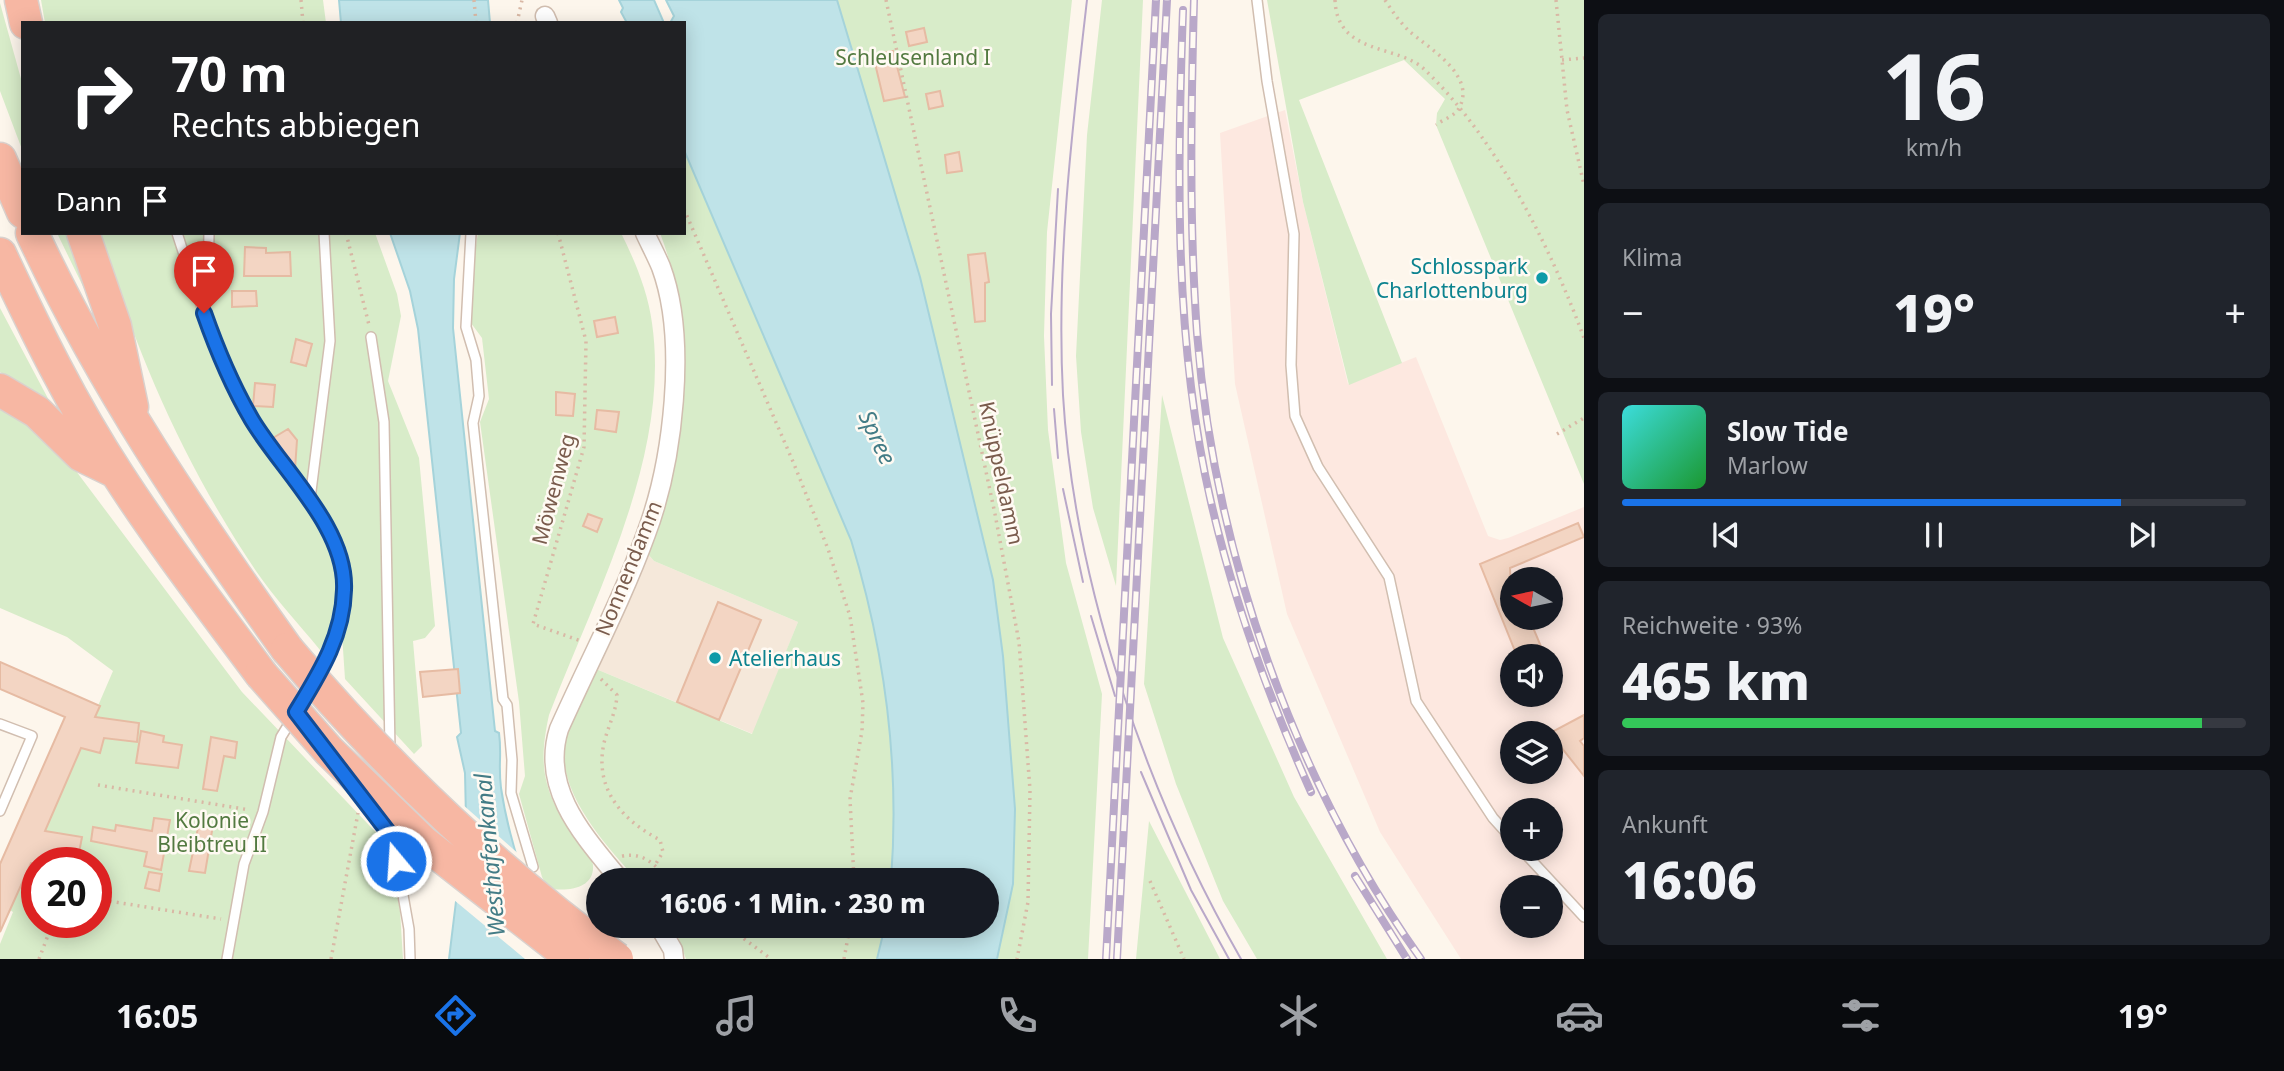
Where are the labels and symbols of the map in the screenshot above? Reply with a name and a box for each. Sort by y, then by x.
park label: Schleusenland I [835,43,991,71]
pin [174,241,234,313]
place label: Schlosspark Charlottenburg [1376,252,1529,304]
marker: Schlosspark Charlottenburg [1534,270,1550,286]
street label: Knüppeldamm [973,399,1031,547]
water label: Spree [852,405,904,469]
street label: Möwenweg [525,430,581,548]
street label: Nonnendamm [588,496,668,640]
north arrow [1500,567,1563,630]
place label: Atelierhaus [729,644,841,672]
marker: Atelierhaus [707,650,723,666]
water label: Westhafenkanal [466,771,512,938]
park label: Kolonie Bleibtreu II [157,806,267,858]
position arrow [359,824,433,898]
speed limit sign: 20 [21,847,112,938]

